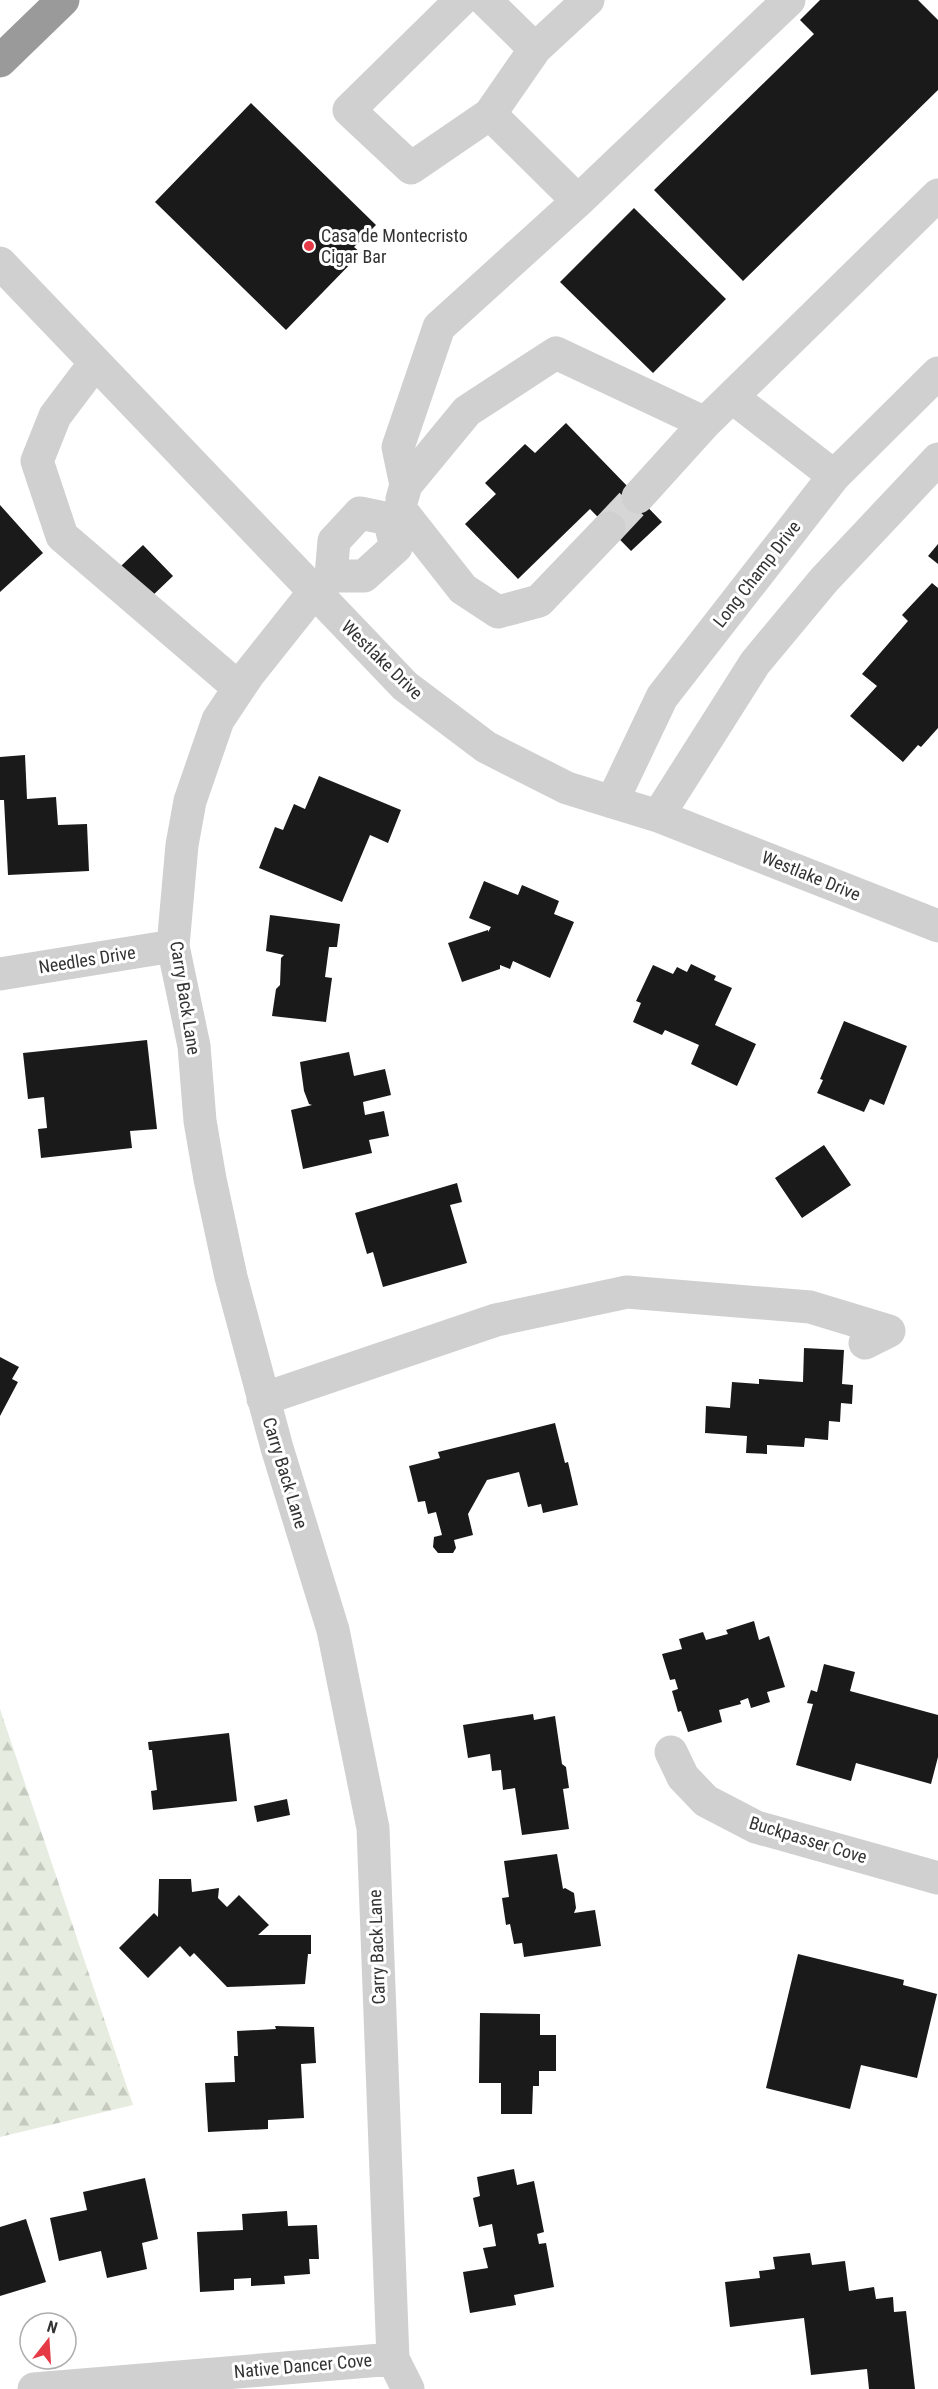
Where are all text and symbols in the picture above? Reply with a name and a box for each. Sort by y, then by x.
place label: Casa de Montecristo Cigar Bar [321,225,468,267]
marker: Casa de Montecristo Cigar Bar [302,239,316,253]
street label: Long Champ Drive [709,516,805,631]
street label: Westlake Drive [337,616,427,704]
street label: Westlake Drive [759,846,864,905]
street label: Carry Back Lane [166,940,205,1056]
street label: Needles Drive [37,941,137,978]
street label: Carry Back Lane [259,1415,312,1531]
street label: Buckpasser Cove [747,1812,870,1867]
street label: Carry Back Lane [364,1889,389,2005]
north arrow [18,2311,78,2371]
text: N [45,2317,60,2338]
street label: Native Dancer Cove [233,2349,373,2382]

